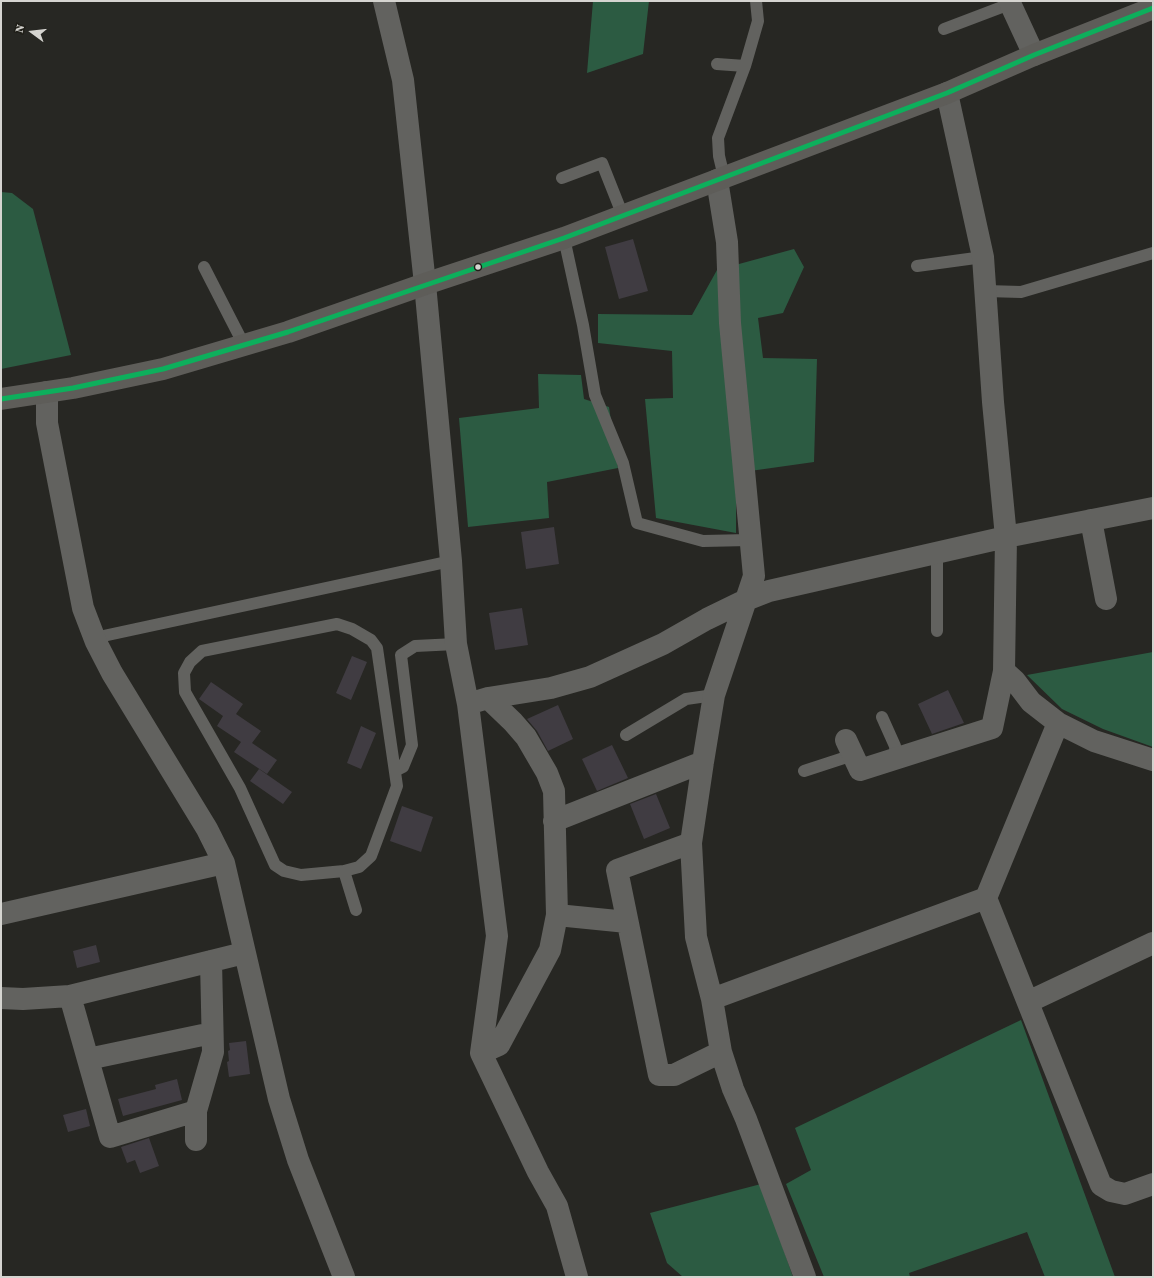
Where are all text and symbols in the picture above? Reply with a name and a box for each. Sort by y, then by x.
north arrow [12,12,52,52]
text: N [12,23,28,35]
unlabelled marker [473,262,483,272]

